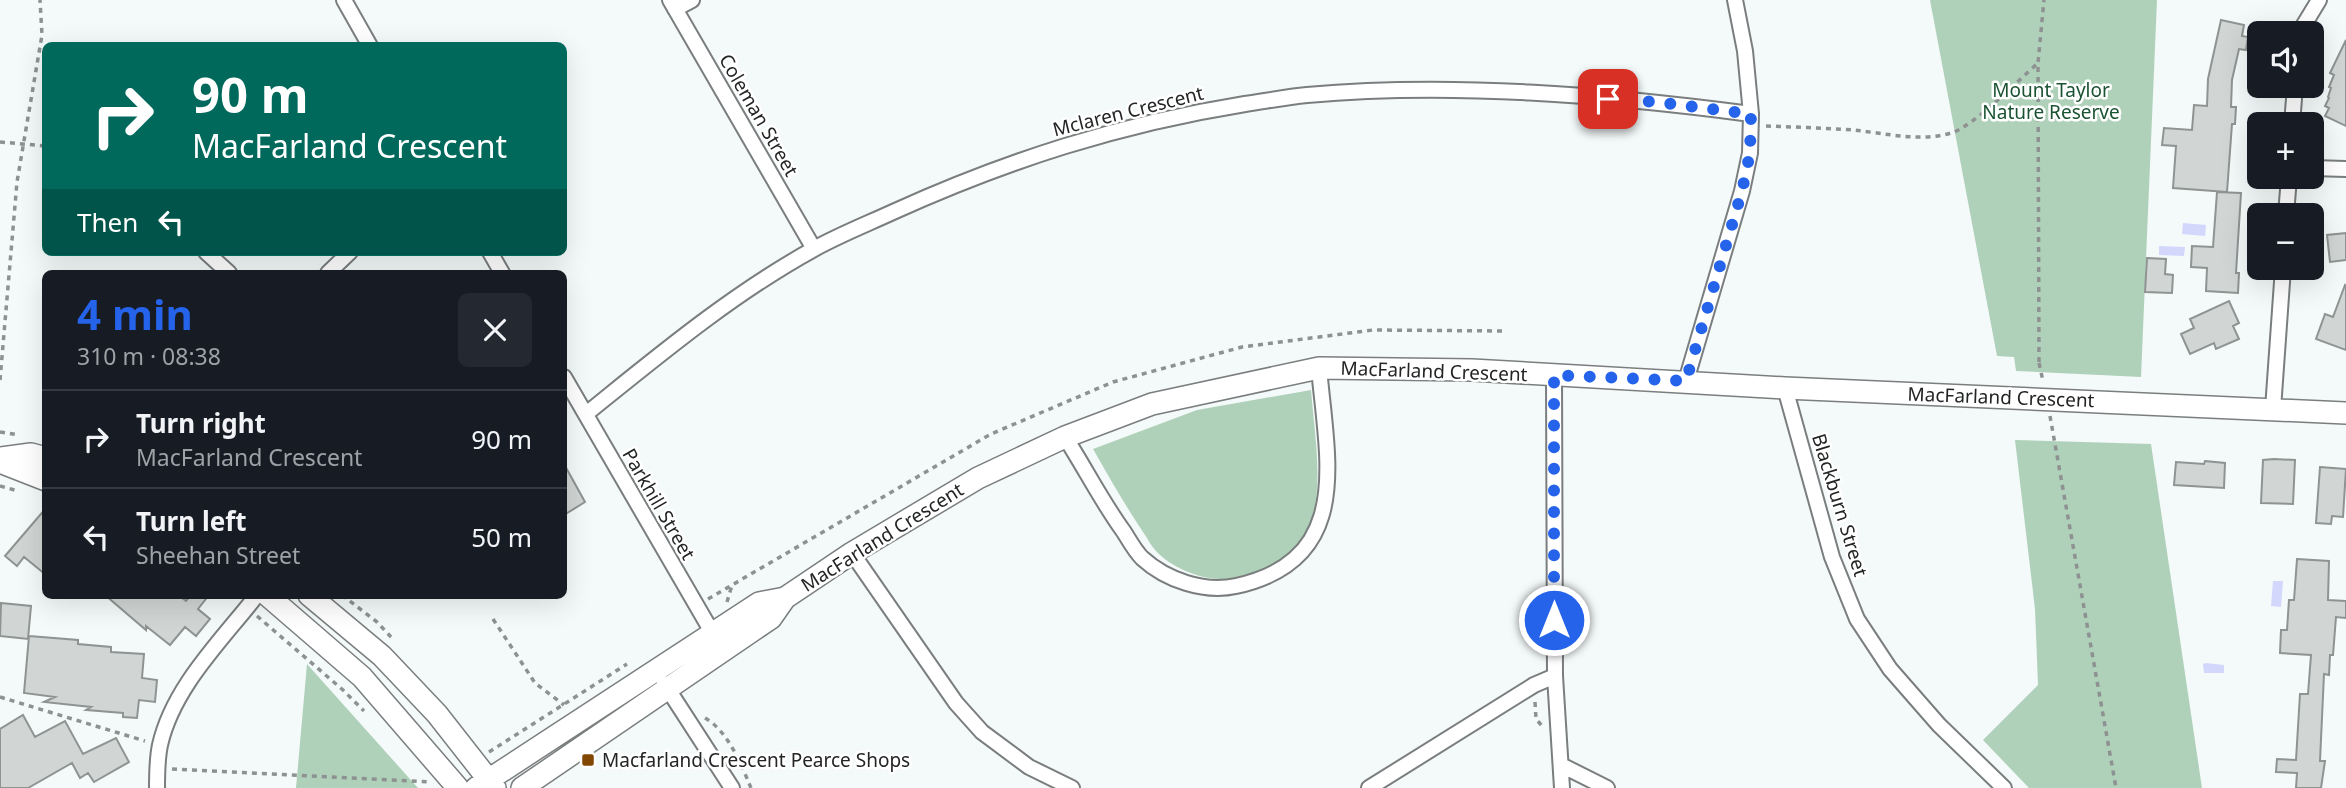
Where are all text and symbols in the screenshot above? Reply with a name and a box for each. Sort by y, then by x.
map controls [2247,21,2324,280]
button: sound [2247,21,2324,98]
street label: Coleman Street [713,49,805,181]
text: 90 m [192,61,309,127]
pin [1578,69,1638,129]
icon: right [77,70,168,161]
park label: Mount Taylor Nature Reserve [1982,77,2120,125]
street label: Mclaren Crescent [1050,80,1206,142]
icon: arrive [1589,80,1627,118]
button: + [2247,112,2324,189]
text: MacFarland Crescent [192,124,507,167]
icon: left [152,203,190,241]
button: − [2247,203,2324,280]
text: Then [77,204,138,240]
text: 4 min [77,285,193,342]
button: close [458,293,532,367]
text: 310 m · 08:38 [77,340,221,372]
street label: MacFarland Crescent [1340,355,1528,387]
street label: MacFarland Crescent [1907,381,2095,413]
text: Turn right [136,405,266,441]
icon: right [77,420,115,458]
text: 90 m [471,421,532,457]
street label: Blackburn Street [1806,430,1874,580]
text: MacFarland Crescent [136,441,362,473]
street label: Parkhill Street [617,444,701,565]
street label: MacFarland Crescent [796,476,968,598]
text: Turn left [136,503,247,539]
icon: left [77,518,115,556]
text: 50 m [471,519,532,555]
text: Sheehan Street [136,539,300,571]
position arrow [1517,583,1591,657]
place label: Macfarland Crescent Pearce Shops [602,747,910,773]
marker: Macfarland Crescent Pearce Shops [580,752,596,768]

